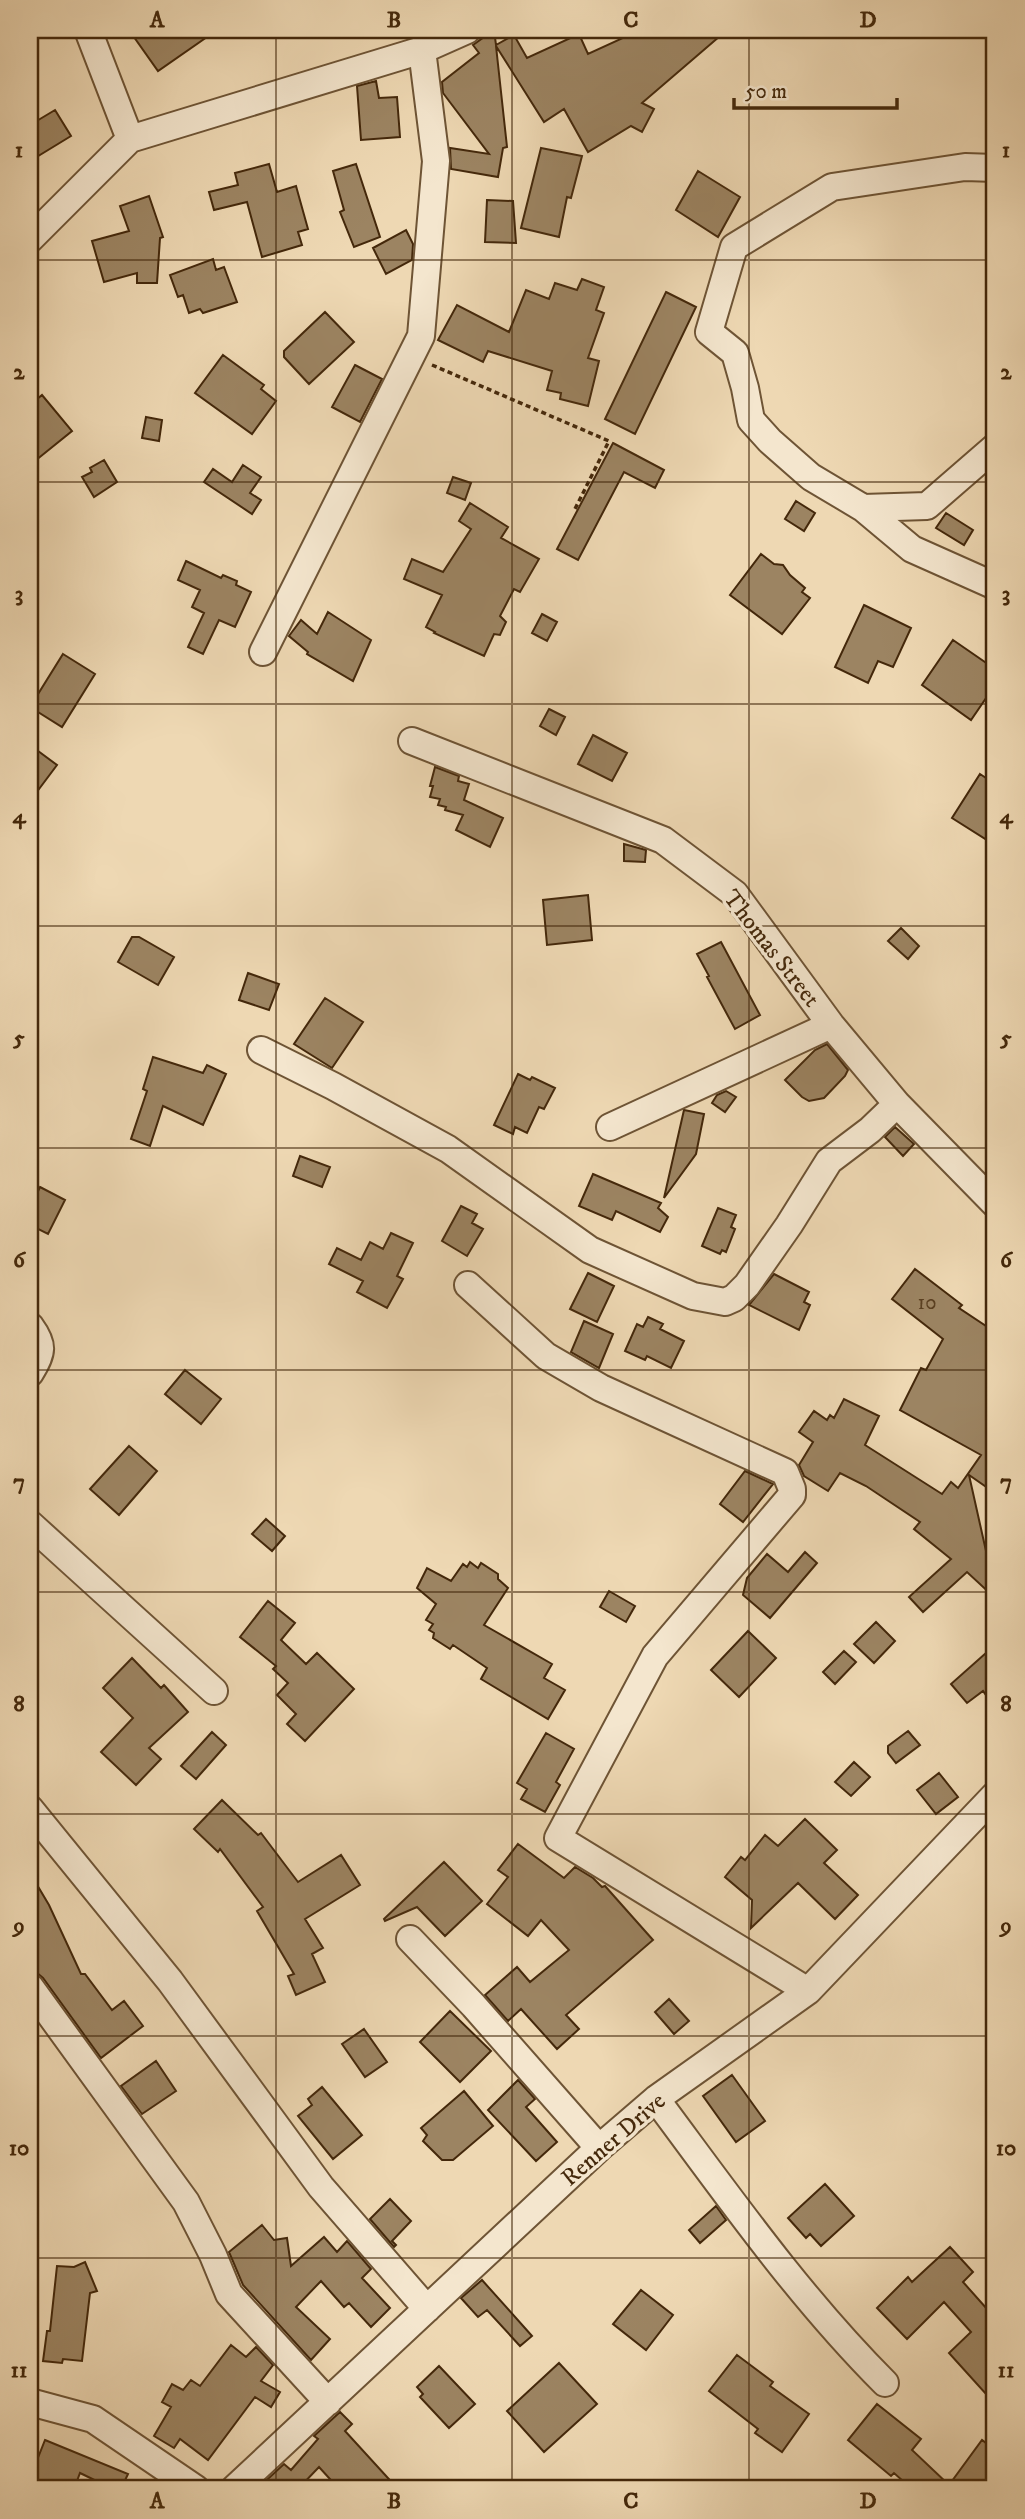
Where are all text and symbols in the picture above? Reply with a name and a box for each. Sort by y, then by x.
text: A [149,6,166,35]
text: B [387,6,401,35]
text: C [623,6,639,35]
text: D [859,6,877,35]
scale bar [734,66,897,110]
text: 50 m [745,79,787,105]
text: 1 [15,136,23,165]
text: 1 [1002,136,1010,165]
text: 2 [13,358,25,387]
text: 2 [1000,358,1012,387]
text: 3 [15,580,23,609]
text: 3 [1002,580,1010,609]
text: 4 [12,802,27,831]
text: 4 [999,802,1014,831]
street label: Thomas Street [716,884,826,1013]
text: 5 [12,1024,25,1053]
text: 5 [999,1024,1012,1053]
text: 6 [13,1246,27,1275]
text: 6 [1000,1246,1014,1275]
house number: 10 [918,1290,936,1316]
text: 7 [13,1468,25,1497]
text: 7 [1000,1468,1012,1497]
text: 8 [13,1690,25,1719]
text: 8 [1000,1690,1012,1719]
text: 9 [11,1912,25,1941]
text: 9 [998,1912,1012,1941]
street label: Renner Drive [555,2086,672,2193]
text: 10 [9,2134,29,2163]
text: 10 [996,2134,1016,2163]
text: 11 [11,2356,27,2385]
text: 11 [998,2356,1014,2385]
text: A [149,2487,166,2516]
text: B [387,2487,401,2516]
text: C [623,2487,639,2516]
text: D [859,2487,877,2516]

